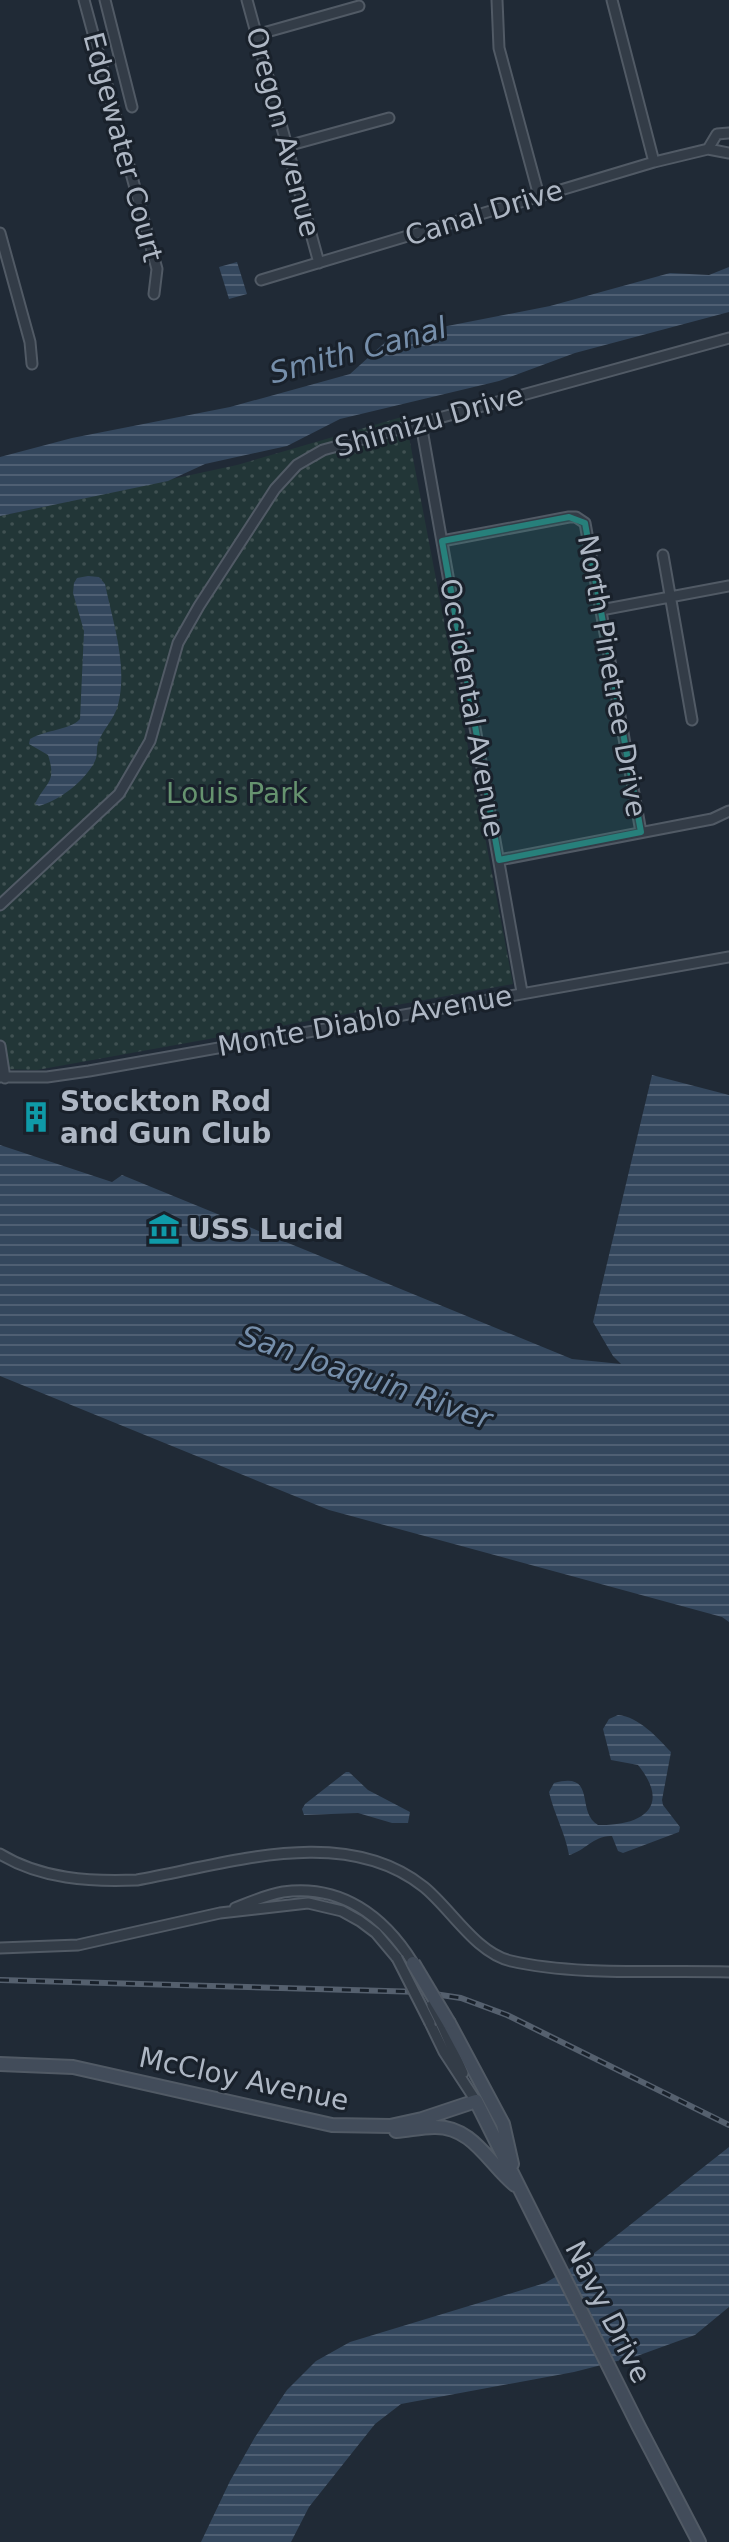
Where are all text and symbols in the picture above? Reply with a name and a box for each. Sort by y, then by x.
street label: Oregon Avenue [239,24,327,240]
street label: Edgewater Court [77,29,169,265]
street label: Canal Drive [401,173,567,253]
water label: Smith Canal [266,309,451,390]
street label: Shimizu Drive [331,378,527,464]
street label: North Pinetree Drive [571,532,653,820]
street label: Occidental Avenue [433,576,511,840]
park label: Louis Park [166,777,309,810]
street label: Monte Diablo Avenue [215,979,515,1063]
place label: Stockton Rod and Gun Club [60,1085,271,1150]
building icon: Stockton Rod and Gun Club [19,1100,53,1134]
museum icon: USS Lucid [147,1212,181,1246]
place label: USS Lucid [188,1213,344,1246]
water label: San Joaquin River [235,1317,498,1437]
street label: McCloy Avenue [136,2041,352,2117]
street label: Navy Drive [558,2236,658,2388]

